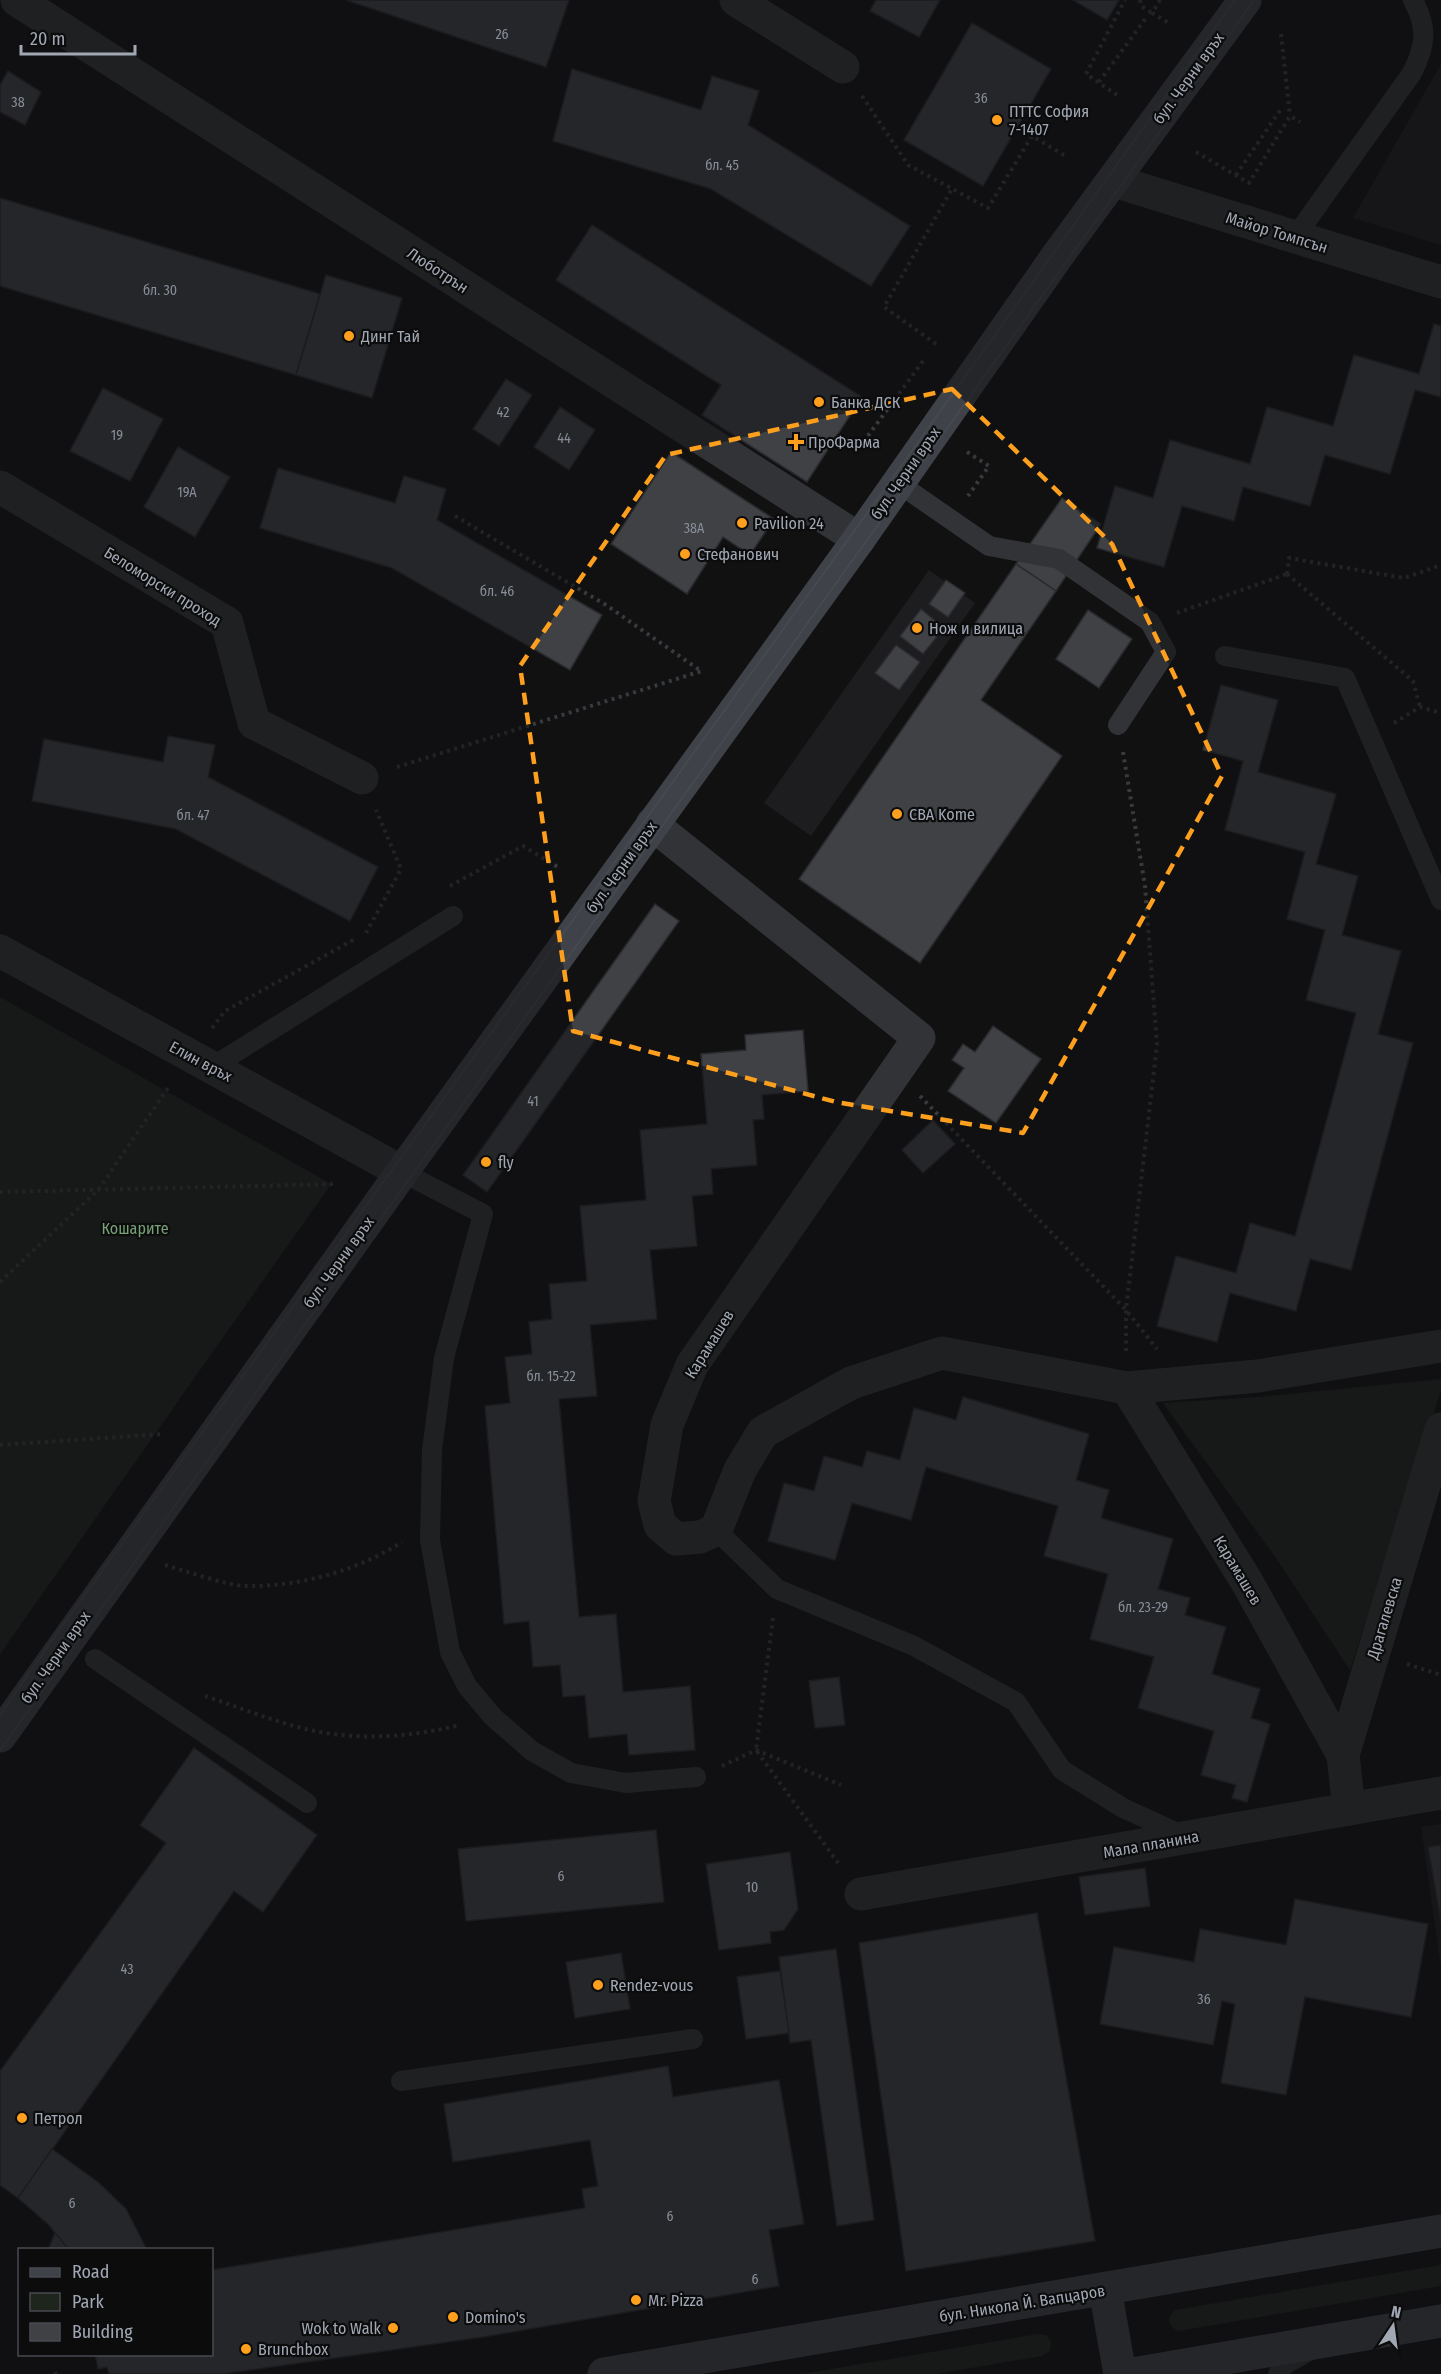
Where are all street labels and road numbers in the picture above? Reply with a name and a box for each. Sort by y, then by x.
street label: бул. Черни връх [1149,29,1228,128]
street label: Майор Томпсън [1224,208,1330,257]
street label: Люботрън [404,244,472,297]
street label: бул. Черни връх [867,423,944,523]
street label: Беломорски проход [101,543,225,630]
street label: бул. Черни връх [582,818,661,917]
street label: Елин връх [166,1037,235,1086]
street label: бул. Черни връх [299,1213,378,1312]
street label: Карамашев [681,1306,738,1382]
street label: Карамашев [1209,1532,1266,1608]
street label: Драгалевска [1363,1575,1406,1662]
street label: бул. Черни връх [17,1607,94,1707]
street label: Мала планина [1102,1827,1201,1862]
street label: бул. Никола Й. Вапцаров [938,2281,1106,2326]

